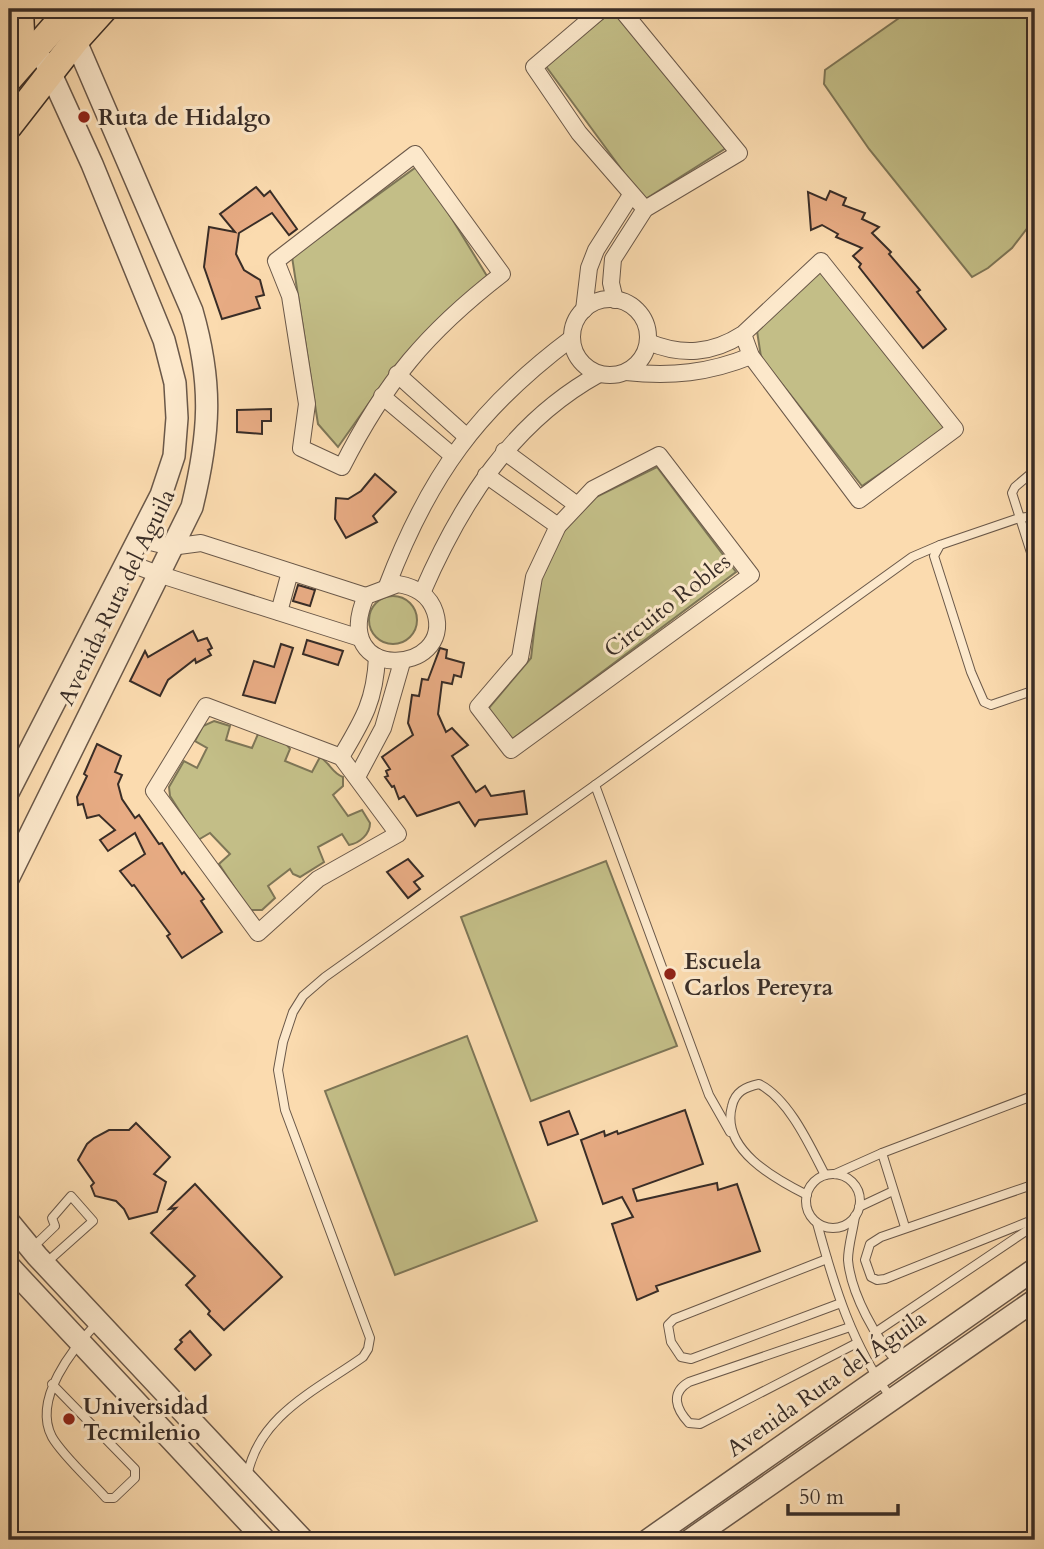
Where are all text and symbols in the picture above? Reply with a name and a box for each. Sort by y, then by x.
place label: Ruta de Hidalgo [98,102,271,133]
marker: Ruta de Hidalgo [76,109,92,125]
street label: Avenida Ruta del Aguila [51,484,182,711]
street label: Circuito Robles [598,546,737,665]
place label: Escuela Carlos Pereyra [684,946,834,1003]
marker: Escuela Carlos Pereyra [662,966,678,982]
street label: Avenida Ruta del Águila [720,1303,932,1464]
place label: Universidad Tecmilenio [83,1391,208,1448]
marker: Universidad Tecmilenio [61,1411,77,1427]
scale bar [788,1472,899,1516]
text: 50 m [799,1483,844,1512]

